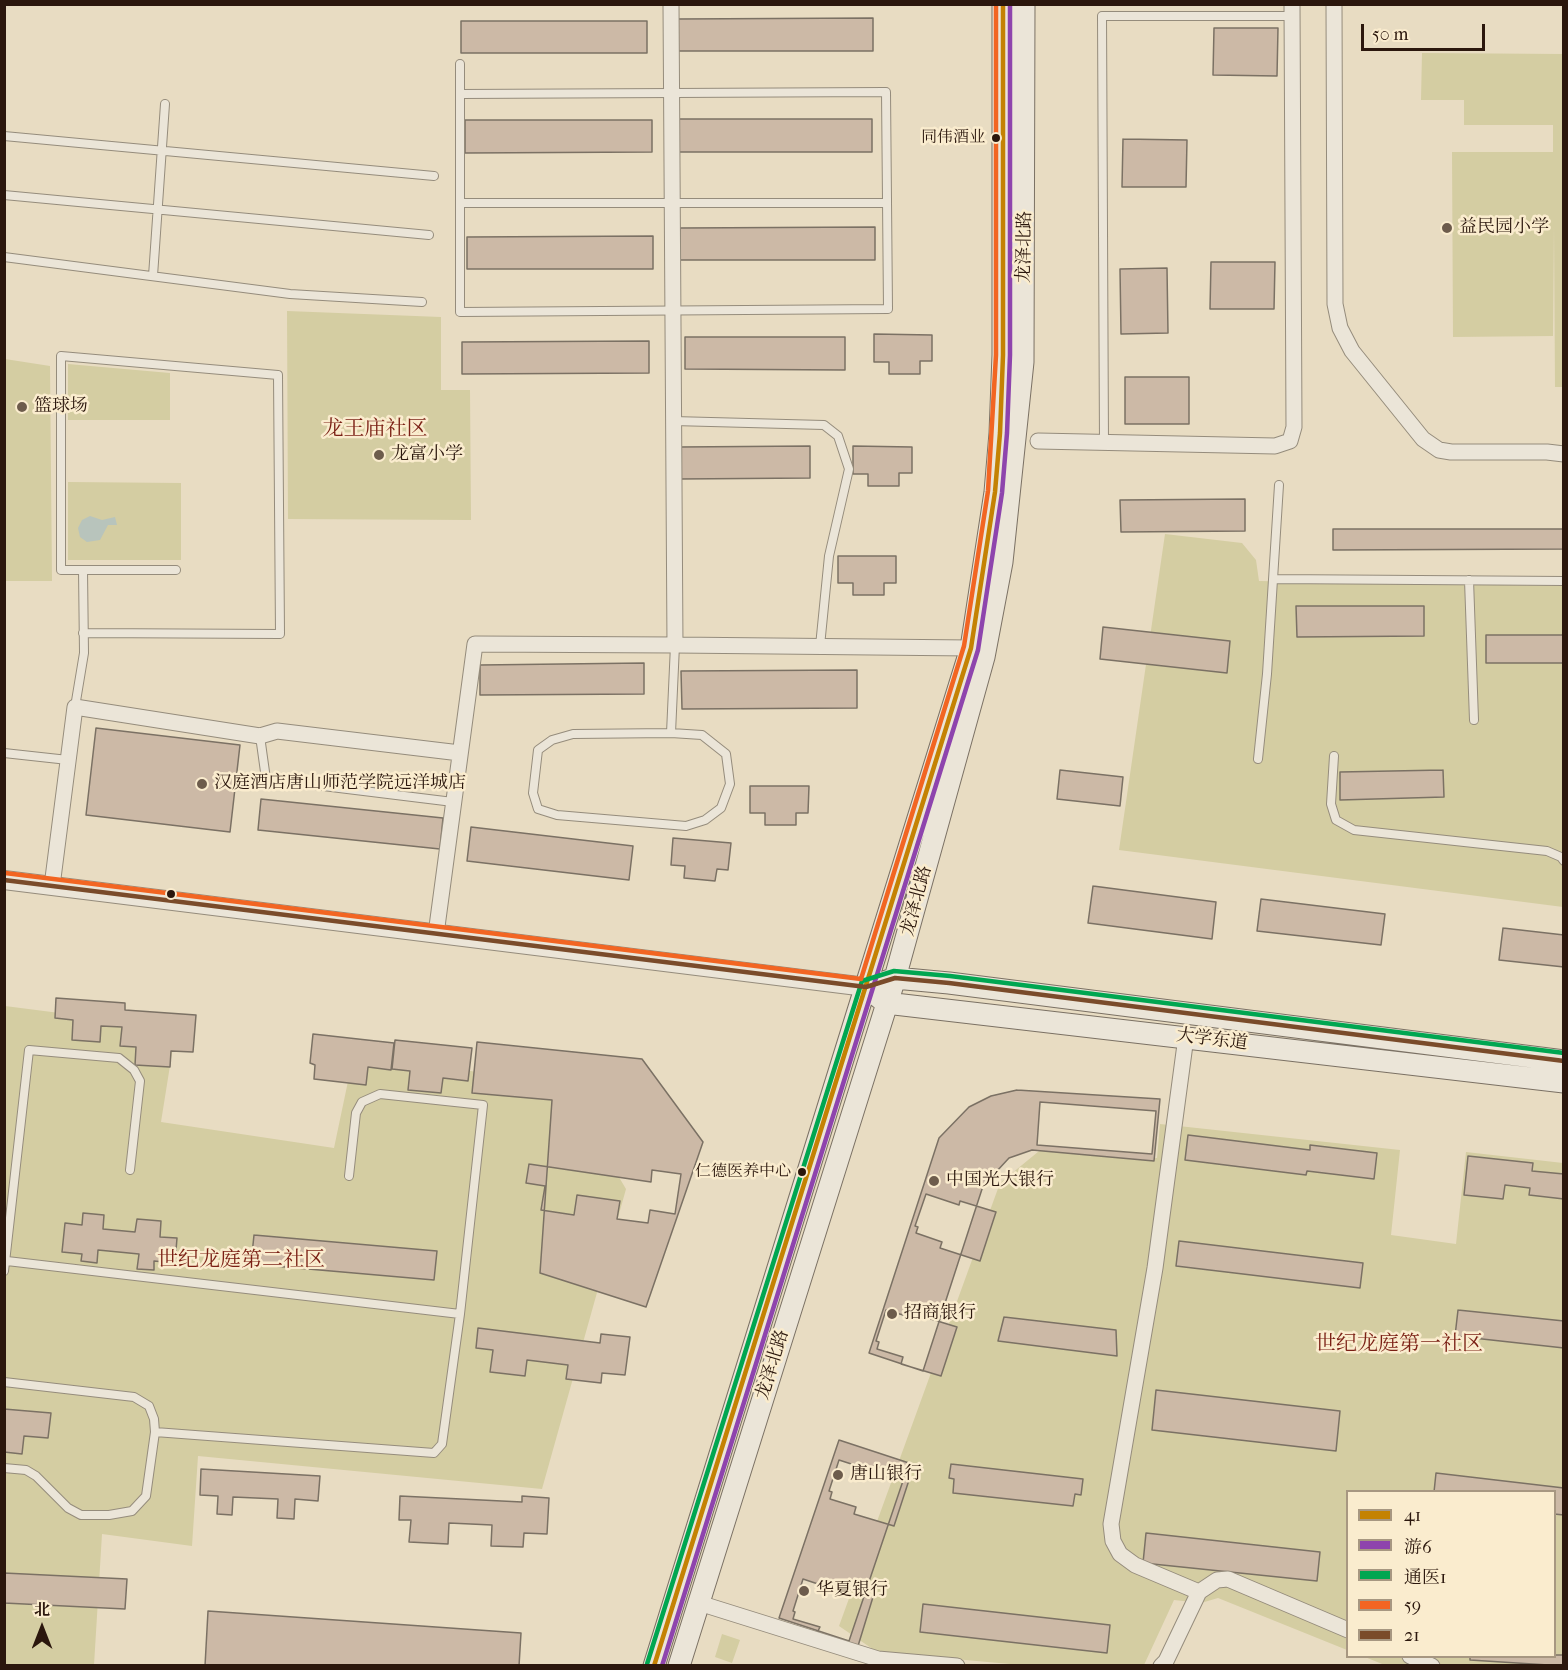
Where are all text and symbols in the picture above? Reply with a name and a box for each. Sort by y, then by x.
scale bar [1364,12,1488,50]
text: 50 m [1372,24,1408,45]
place label: 同伟酒业 [921,128,985,148]
marker: 同伟酒业 [990,132,1002,144]
street label: 龙泽北路 [1014,211,1036,283]
place label: 益民园小学 [1459,217,1549,239]
marker: 益民园小学 [1440,221,1454,235]
place label: 篮球场 [34,396,88,418]
marker: 篮球场 [15,400,29,414]
district label: 龙王庙社区 [323,417,427,443]
place label: 龙富小学 [391,444,463,466]
marker: 龙富小学 [372,448,386,462]
place label: 汉庭酒店唐山师范学院远洋城店 [214,773,466,795]
marker: 汉庭酒店唐山师范学院远洋城店 [195,777,209,791]
street label: 龙泽北路 [897,863,937,939]
unlabelled marker [165,888,177,900]
street label: 大学东道 [1175,1025,1249,1055]
place label: 仁德医养中心 [695,1162,791,1182]
marker: 仁德医养中心 [796,1166,808,1178]
place label: 中国光大银行 [946,1170,1054,1192]
marker: 中国光大银行 [927,1174,941,1188]
district label: 世纪龙庭第二社区 [157,1248,325,1274]
place label: 招商银行 [904,1303,976,1325]
marker: 招商银行 [885,1307,899,1321]
street label: 龙泽北路 [752,1327,794,1403]
district label: 世纪龙庭第一社区 [1315,1332,1483,1358]
place label: 唐山银行 [850,1464,922,1486]
marker: 唐山银行 [831,1468,845,1482]
legend [1346,1490,1556,1658]
text: 41 [1404,1505,1421,1526]
text: 游6 [1404,1537,1432,1558]
text: 通医1 [1404,1567,1446,1588]
place label: 华夏银行 [816,1580,888,1602]
marker: 华夏银行 [797,1584,811,1598]
text: 59 [1404,1595,1421,1616]
north arrow [12,1598,72,1658]
text: 北 [34,1600,50,1619]
text: 21 [1404,1625,1420,1646]

